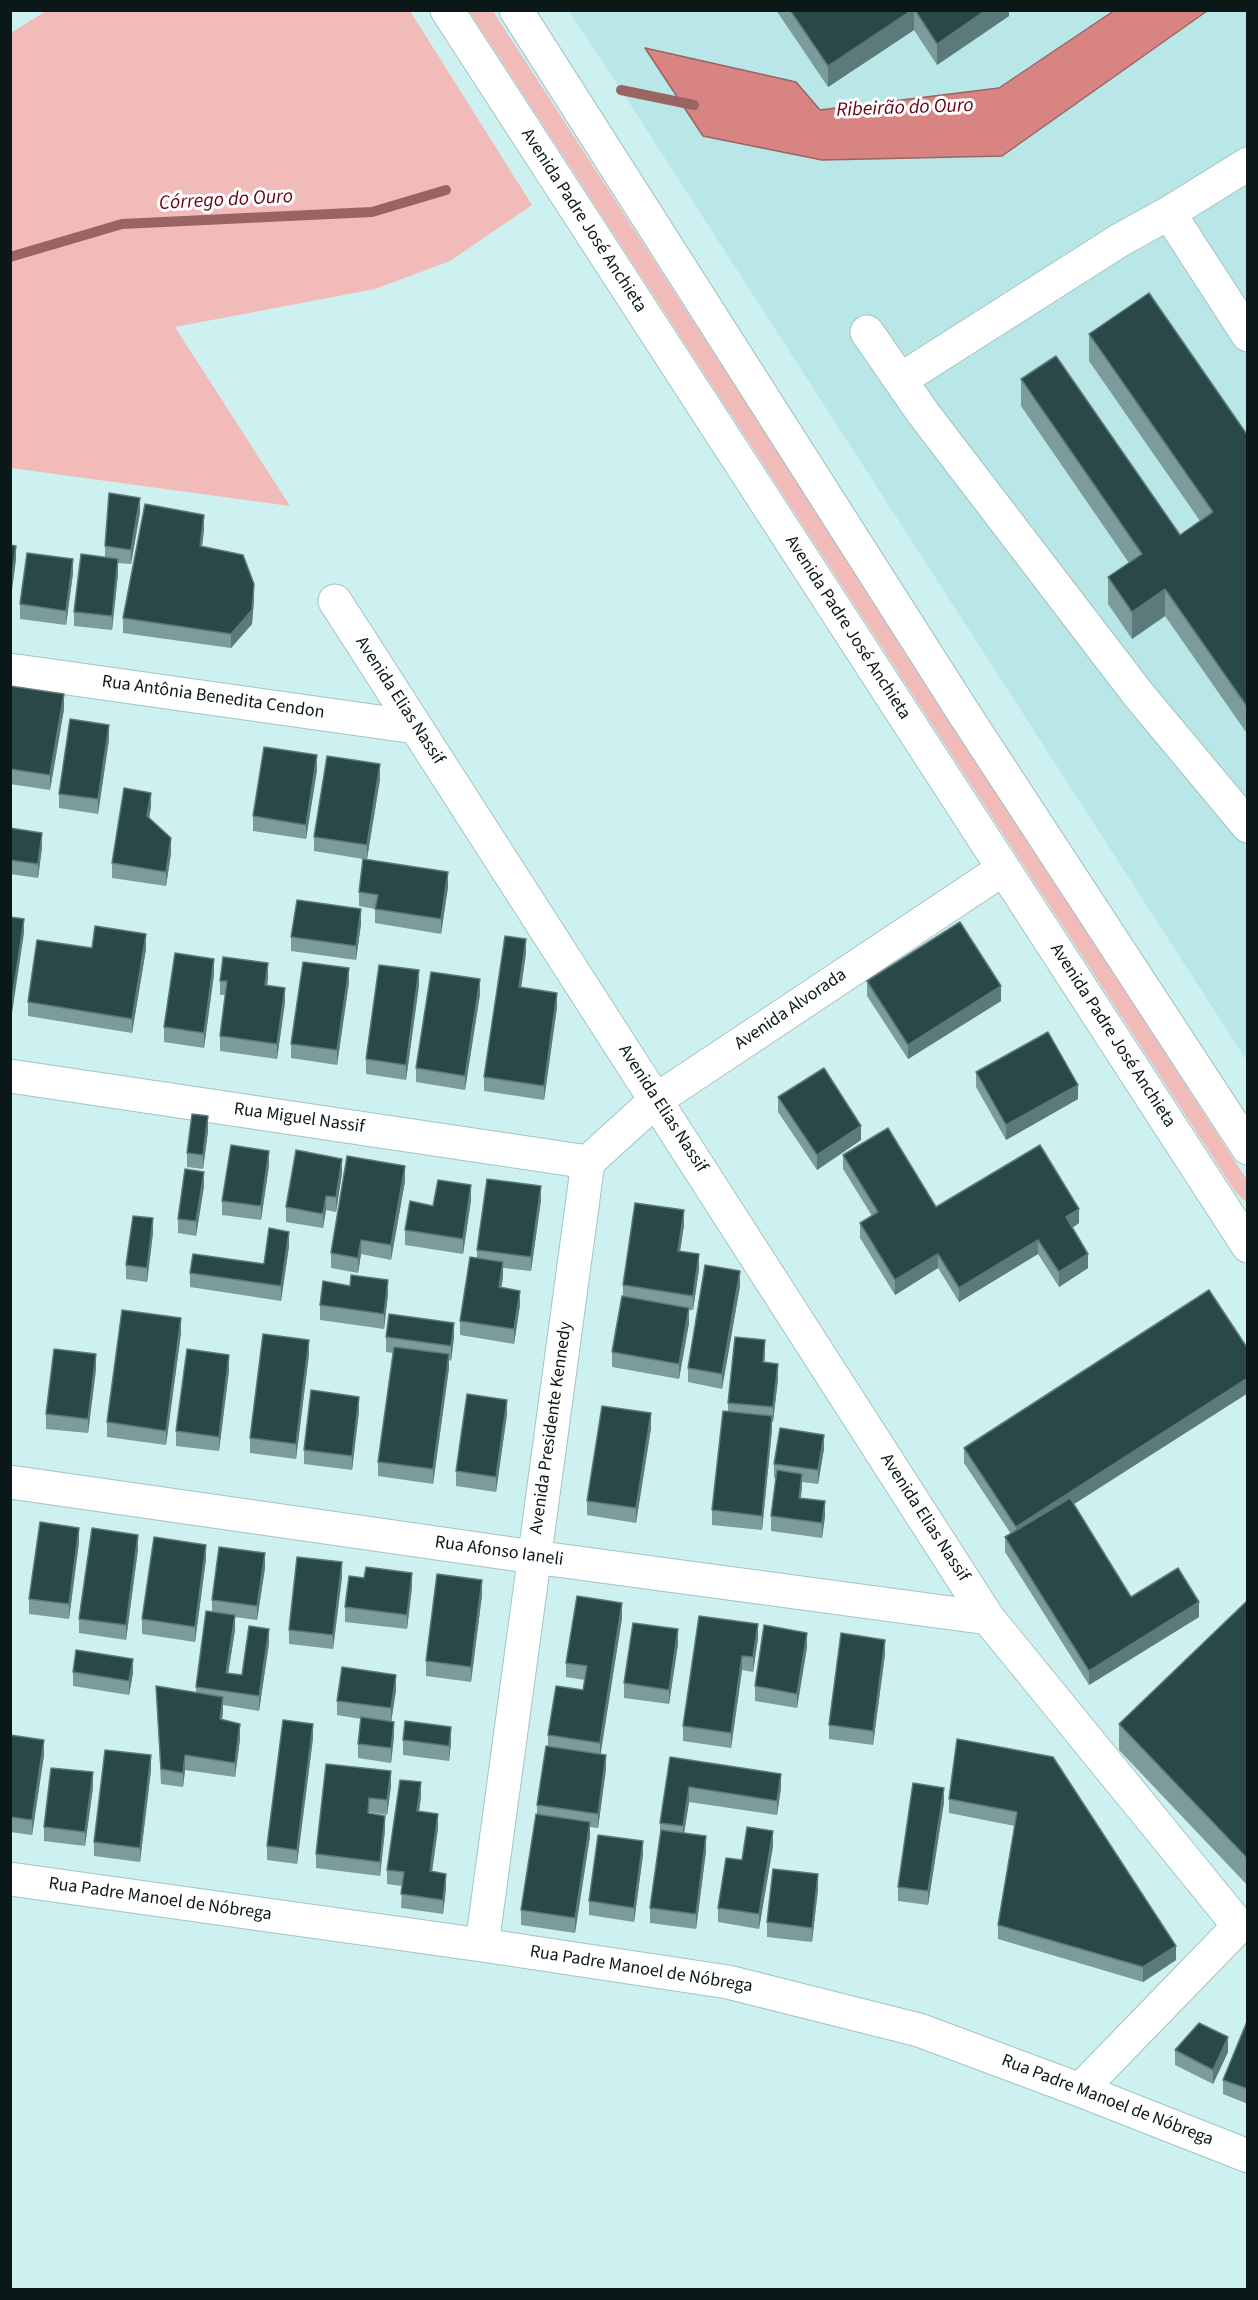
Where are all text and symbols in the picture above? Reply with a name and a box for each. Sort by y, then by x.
water label: Ribeirão do Ouro [836,95,974,123]
street label: Avenida Padre José Anchieta [515,125,651,317]
water label: Córrego do Ouro [158,186,294,216]
street label: Avenida Padre José Anchieta [779,532,915,724]
street label: Avenida Elias Nassif [350,633,448,769]
street label: Rua Antônia Benedita Cendon [100,672,326,724]
street label: Avenida Padre José Anchieta [1044,940,1180,1132]
street label: Avenida Alvorada [731,965,851,1055]
street label: Avenida Elias Nassif [613,1041,711,1177]
street label: Rua Miguel Nassif [232,1099,366,1139]
street label: Avenida Presidente Kennedy [526,1320,578,1536]
street label: Avenida Elias Nassif [875,1450,973,1586]
street label: Rua Afonso Ianeli [433,1532,565,1572]
street label: Rua Padre Manoel de Nóbrega [47,1874,273,1926]
street label: Rua Padre Manoel de Nóbrega [528,1942,754,1998]
street label: Rua Padre Manoel de Nóbrega [998,2051,1216,2151]

